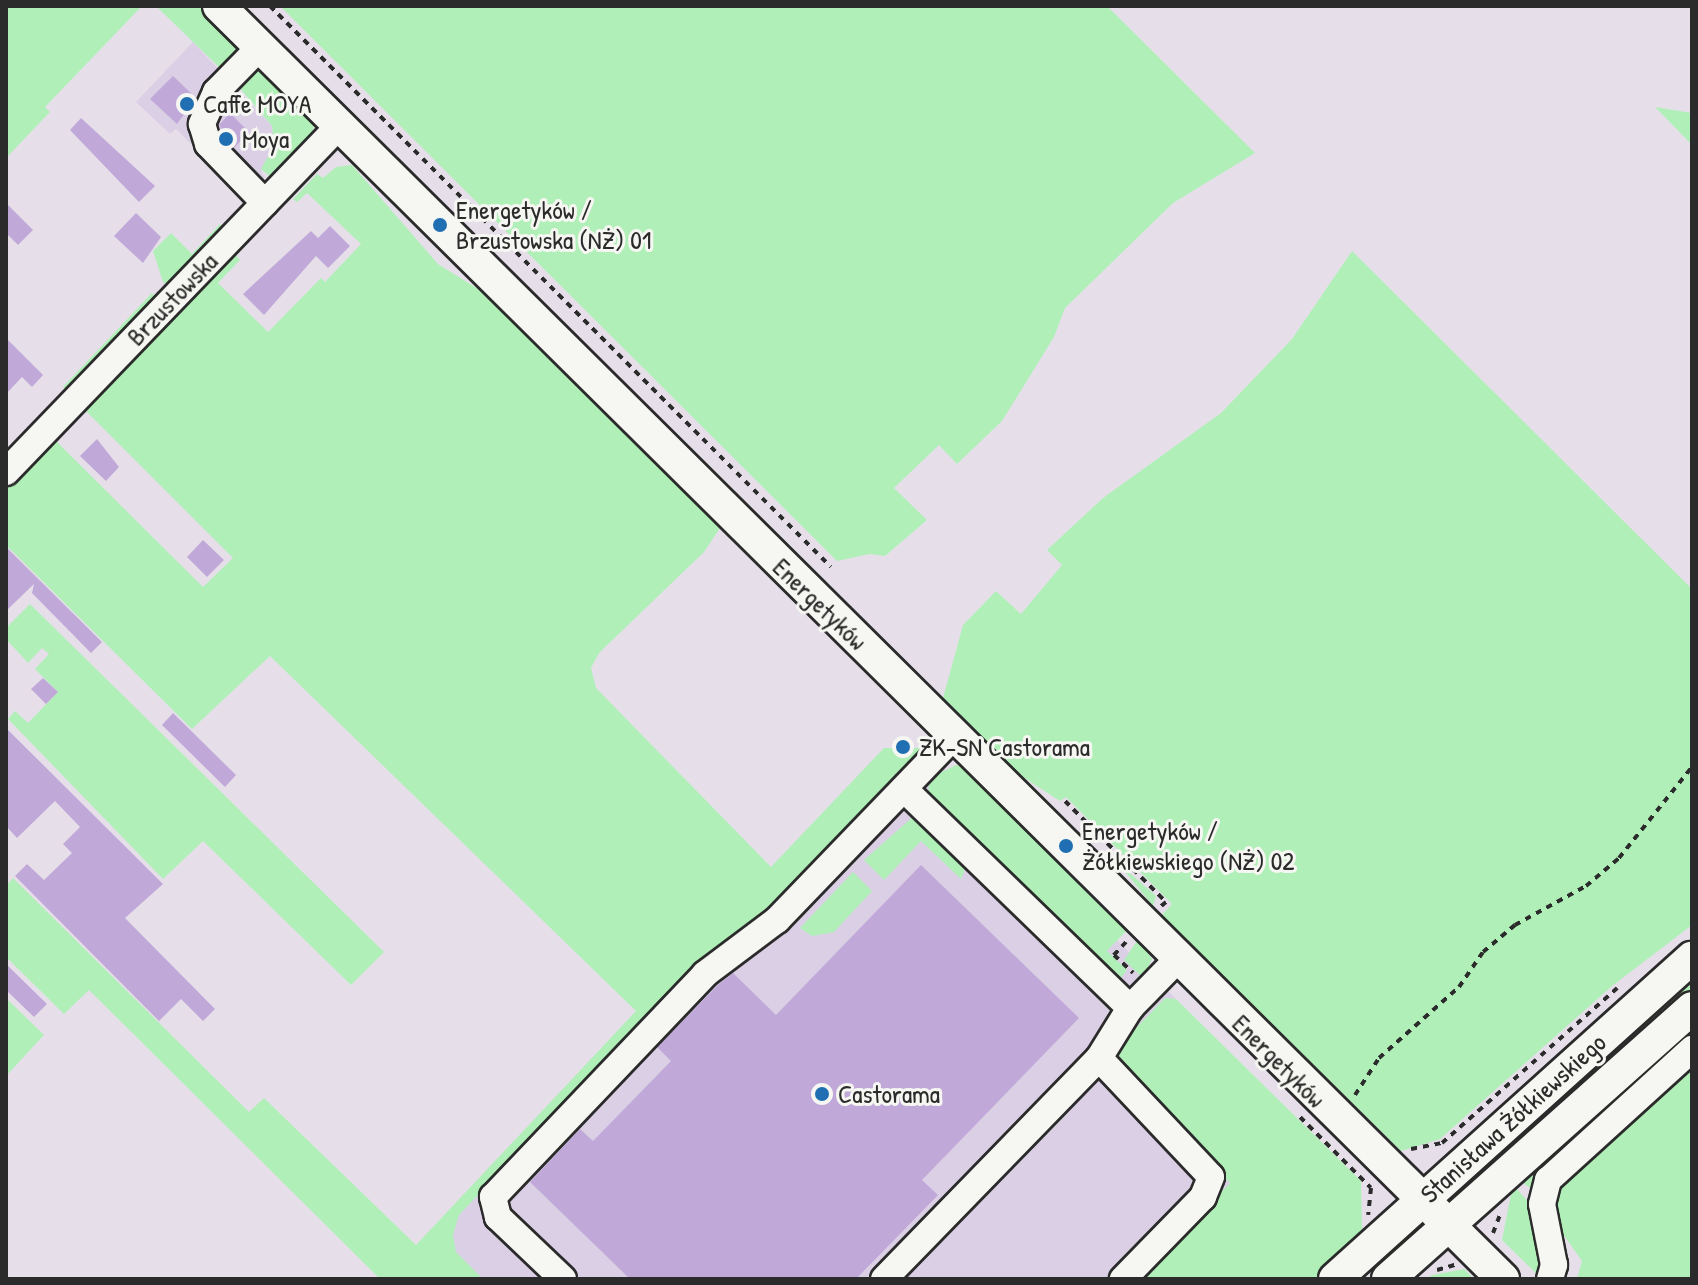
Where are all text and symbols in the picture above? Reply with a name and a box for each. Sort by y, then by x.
place label: Caffe MOYA [203,88,312,120]
marker: Caffe MOYA [178,95,196,113]
place label: Moya [242,123,289,155]
marker: Moya [217,130,235,148]
place label: Energetyków / Brzustowska (NŻ) 01 [456,194,651,256]
marker: Energetyków / Brzustowska (NŻ) 01 [431,216,449,234]
street label: Brzustowska [120,246,224,352]
street label: Energetyków [766,552,874,656]
place label: ZK-SN Castorama [919,731,1090,763]
marker: ZK-SN Castorama [894,738,912,756]
place label: Energetyków / Żółkiewskiego (NŻ) 02 [1082,815,1294,876]
marker: Energetyków / Żółkiewskiego (NŻ) 02 [1057,837,1075,855]
street label: Energetyków [1226,1008,1332,1114]
street label: Stanisława Żółkiewskiego [1414,1027,1612,1209]
place label: Castorama [838,1078,940,1110]
marker: Castorama [813,1085,831,1103]

